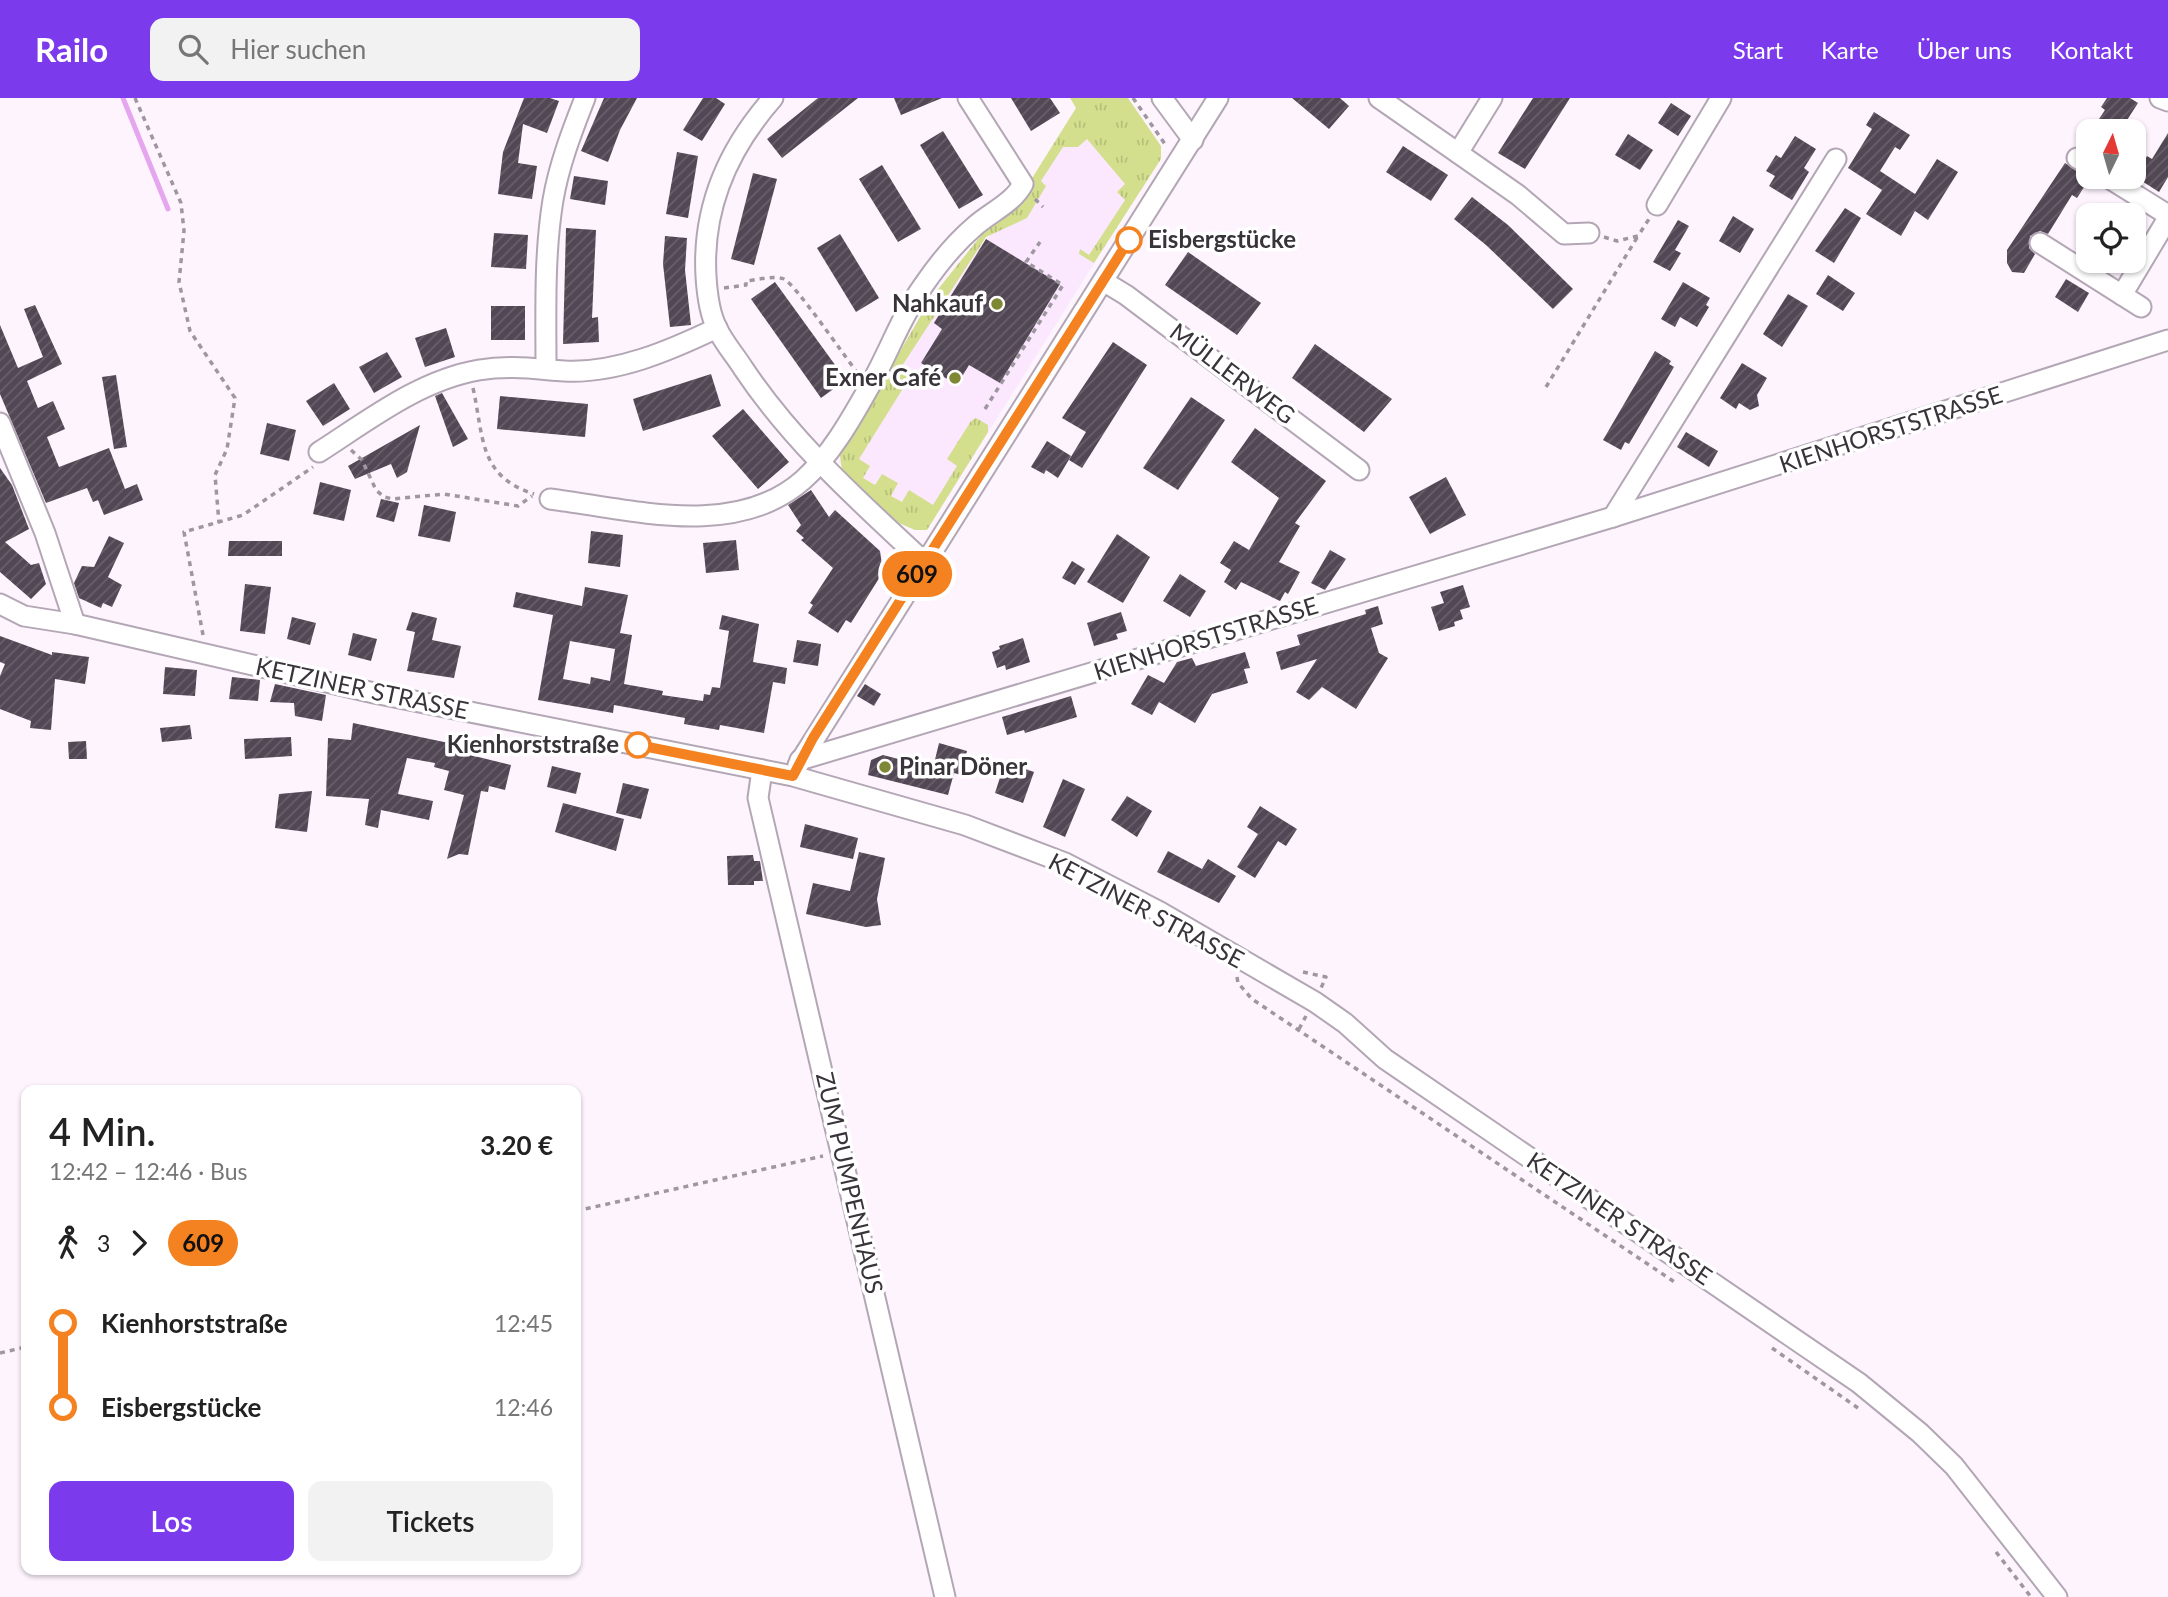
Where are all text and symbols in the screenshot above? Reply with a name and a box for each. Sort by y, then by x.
search box [150,18,640,81]
text: Railo [35,29,108,69]
icon: search [174,30,212,68]
text: Hier suchen [230,33,366,65]
text: Start [1733,35,1783,64]
text: Karte [1821,35,1879,64]
text: Über uns [1917,35,2012,64]
text: Kontakt [2050,35,2133,64]
north arrow [2076,119,2146,189]
map controls [2076,119,2146,273]
button: locate [2076,203,2146,273]
place label: Eisbergstücke [1148,224,1296,253]
marker: Eisbergstücke [1116,227,1142,253]
place label: Nahkauf [892,288,983,317]
marker: Nahkauf [989,296,1005,312]
street label: MÜLLERWEG [1165,316,1301,429]
place label: Exner Café [825,362,941,391]
marker: Exner Café [947,370,963,386]
street label: KIENHORSTSTRASSE [1775,379,2006,478]
line badge: 609 [877,551,957,597]
text: 609 [896,559,938,588]
street label: KIENHORSTSTRASSE [1090,590,1321,685]
street label: KETZINER STRASSE [253,651,471,724]
place label: Kienhorststraße [447,729,619,758]
marker: Kienhorststraße [625,732,651,758]
place label: Pinar Döner [899,751,1027,780]
marker: Pinar Döner [877,759,893,775]
street label: KETZINER STRASSE [1044,846,1249,973]
street label: ZUM PUMPENHAUS [811,1069,890,1296]
text: 4 Min. [49,1108,156,1154]
text: 3.20 € [480,1129,553,1161]
street label: KETZINER STRASSE [1522,1145,1718,1290]
text: 12:42 – 12:46 · Bus [49,1157,248,1185]
icon: walk [49,1224,87,1262]
icon: forward [120,1224,158,1262]
text: 609 [182,1228,224,1257]
text: 3 [97,1229,110,1257]
text: Kienhorststraße [101,1307,288,1339]
text: 12:45 [494,1309,553,1337]
text: Eisbergstücke [101,1391,261,1423]
text: 12:46 [494,1393,553,1421]
button: Los [49,1481,294,1561]
button: Tickets [308,1481,553,1561]

